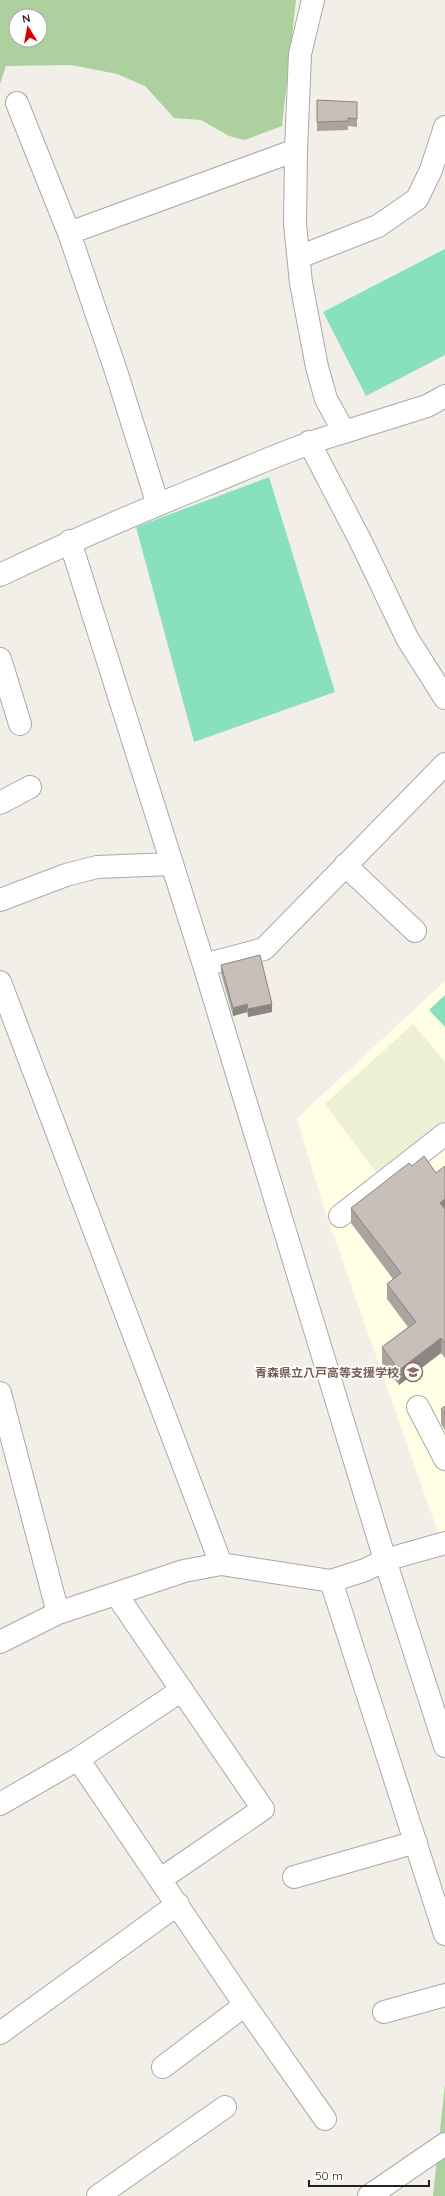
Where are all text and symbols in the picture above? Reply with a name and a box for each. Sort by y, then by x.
north arrow [8,8,48,48]
text: N [21,11,31,26]
school or university icon: 青森県立八戸高等支援学校 [402,1361,424,1383]
place label: 青森県立八戸高等支援学校 [255,1365,399,1380]
scale bar [309,2162,429,2188]
text: 50 m [315,2168,343,2183]

